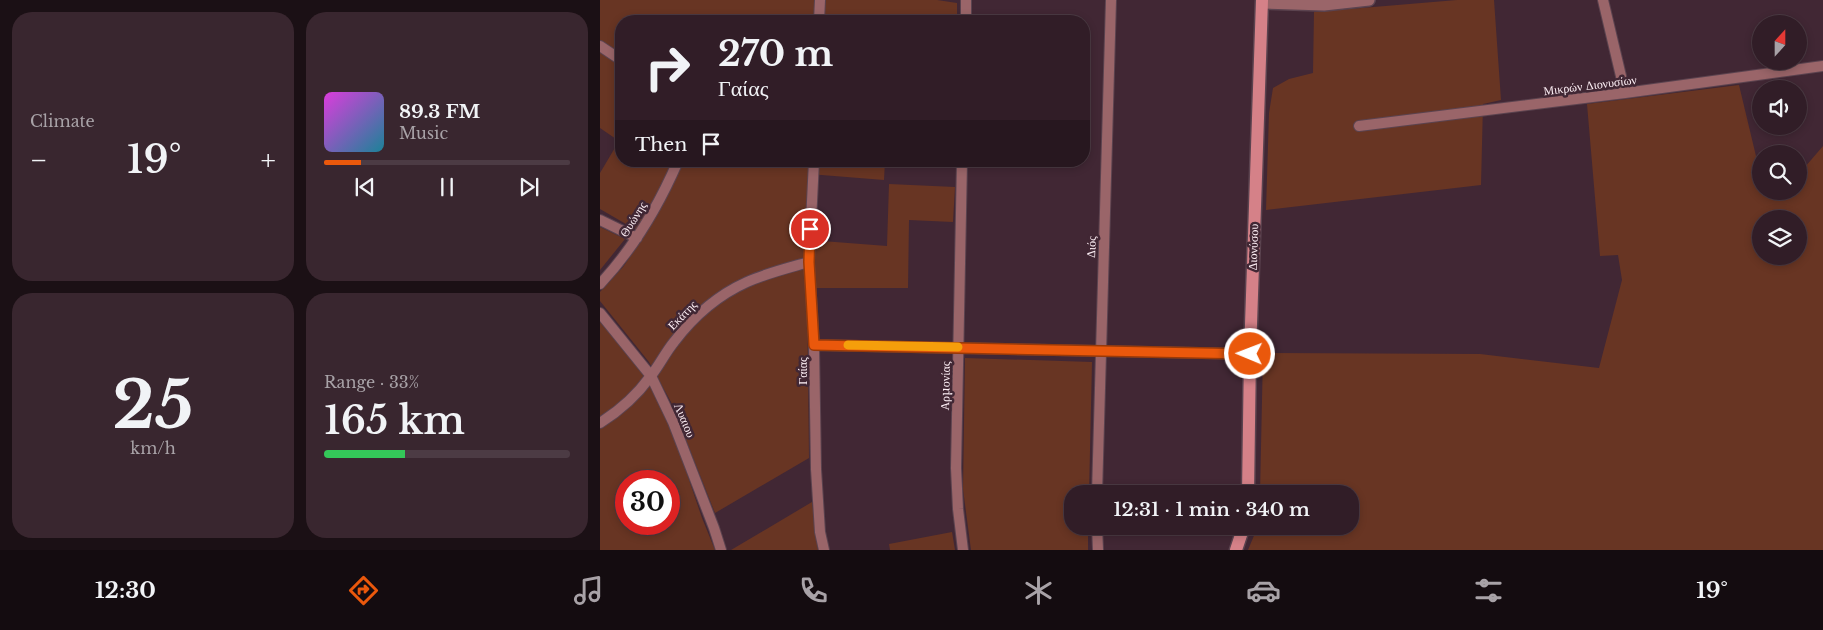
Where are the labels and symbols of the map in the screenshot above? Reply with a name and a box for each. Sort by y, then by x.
north arrow [1752,15,1808,70]
street label: Μικρών Διονυσίων [1542,72,1638,98]
street label: Θυώνης [616,198,650,239]
pin [789,208,831,250]
street label: Διονύσου [1245,223,1261,271]
street label: Διός [1083,236,1099,258]
street label: Εκάτης [664,297,700,333]
position arrow [1223,327,1275,379]
street label: Γαίας [795,357,810,385]
street label: Αρμονίας [937,361,953,411]
street label: Λυαιου [671,400,699,440]
speed limit sign: 30 [615,470,680,535]

